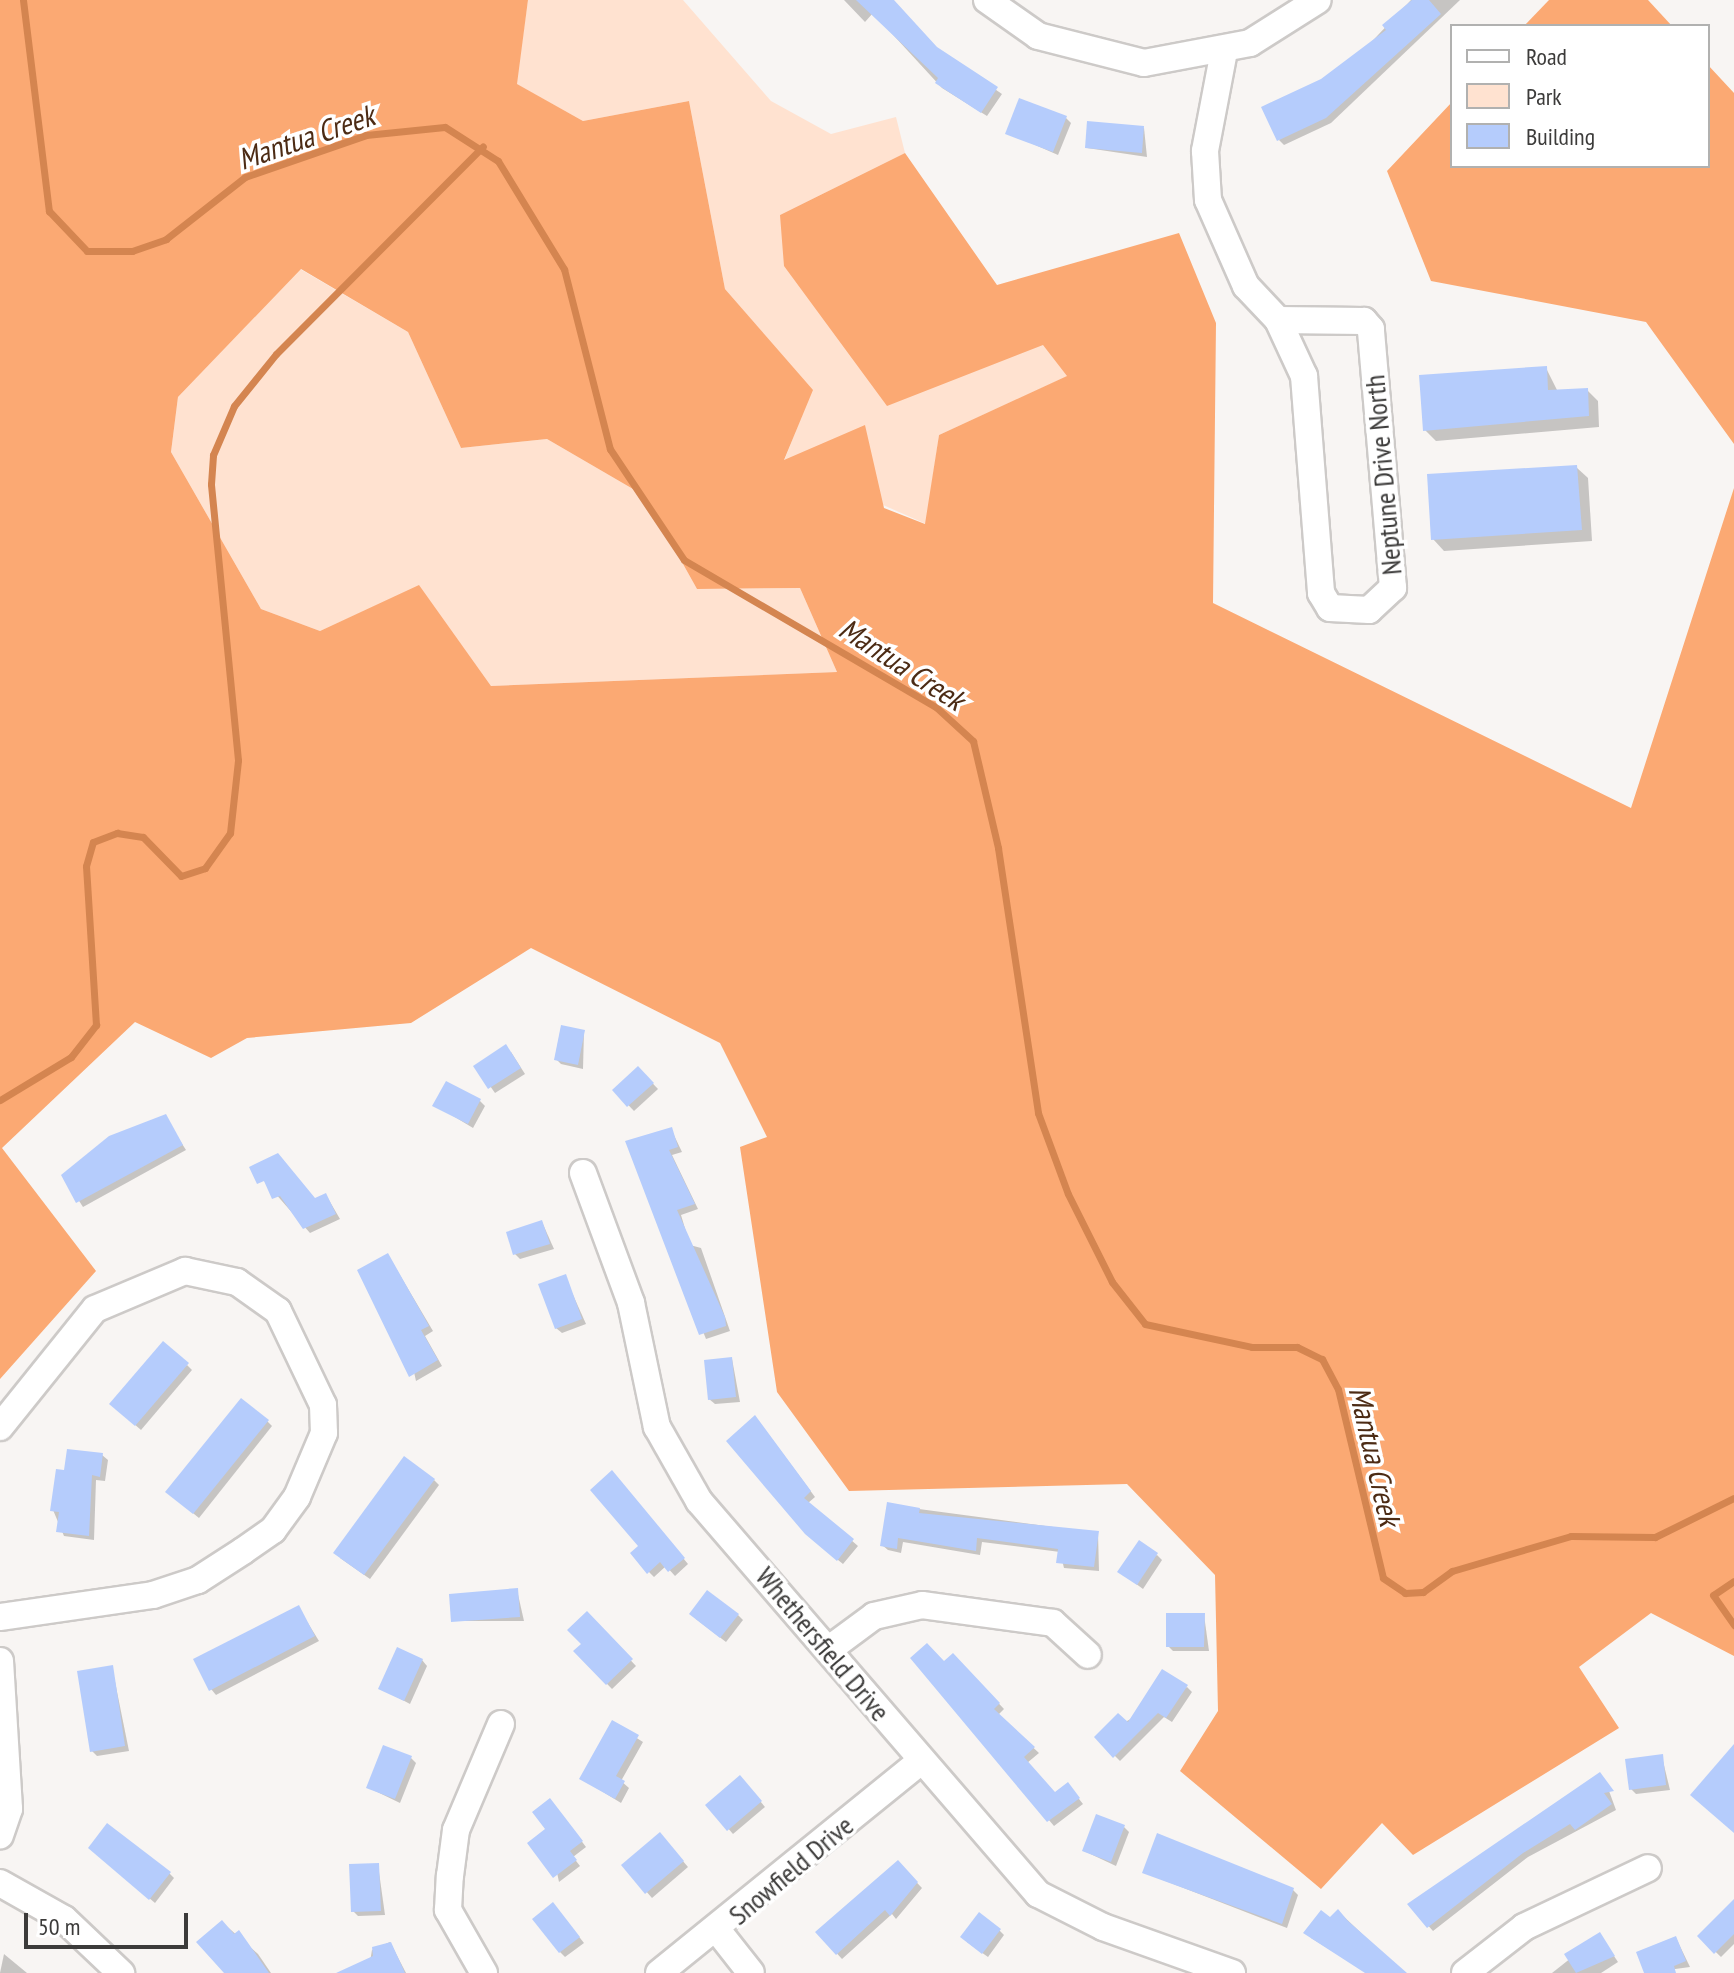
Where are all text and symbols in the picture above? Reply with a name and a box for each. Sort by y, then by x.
legend [1450,24,1710,168]
text: Road [1526,41,1567,72]
text: Park [1526,81,1562,112]
water label: Mantua Creek [233,97,379,177]
text: Building [1526,121,1595,152]
street label: Neptune Drive North [1358,374,1408,576]
water label: Mantua Creek [833,610,971,718]
water label: Mantua Creek [1342,1383,1408,1529]
street label: Whethersfield Drive [749,1560,897,1728]
street label: Snowfield Drive [722,1808,860,1932]
scale bar [28,1897,192,1947]
text: 50 m [38,1911,80,1942]

